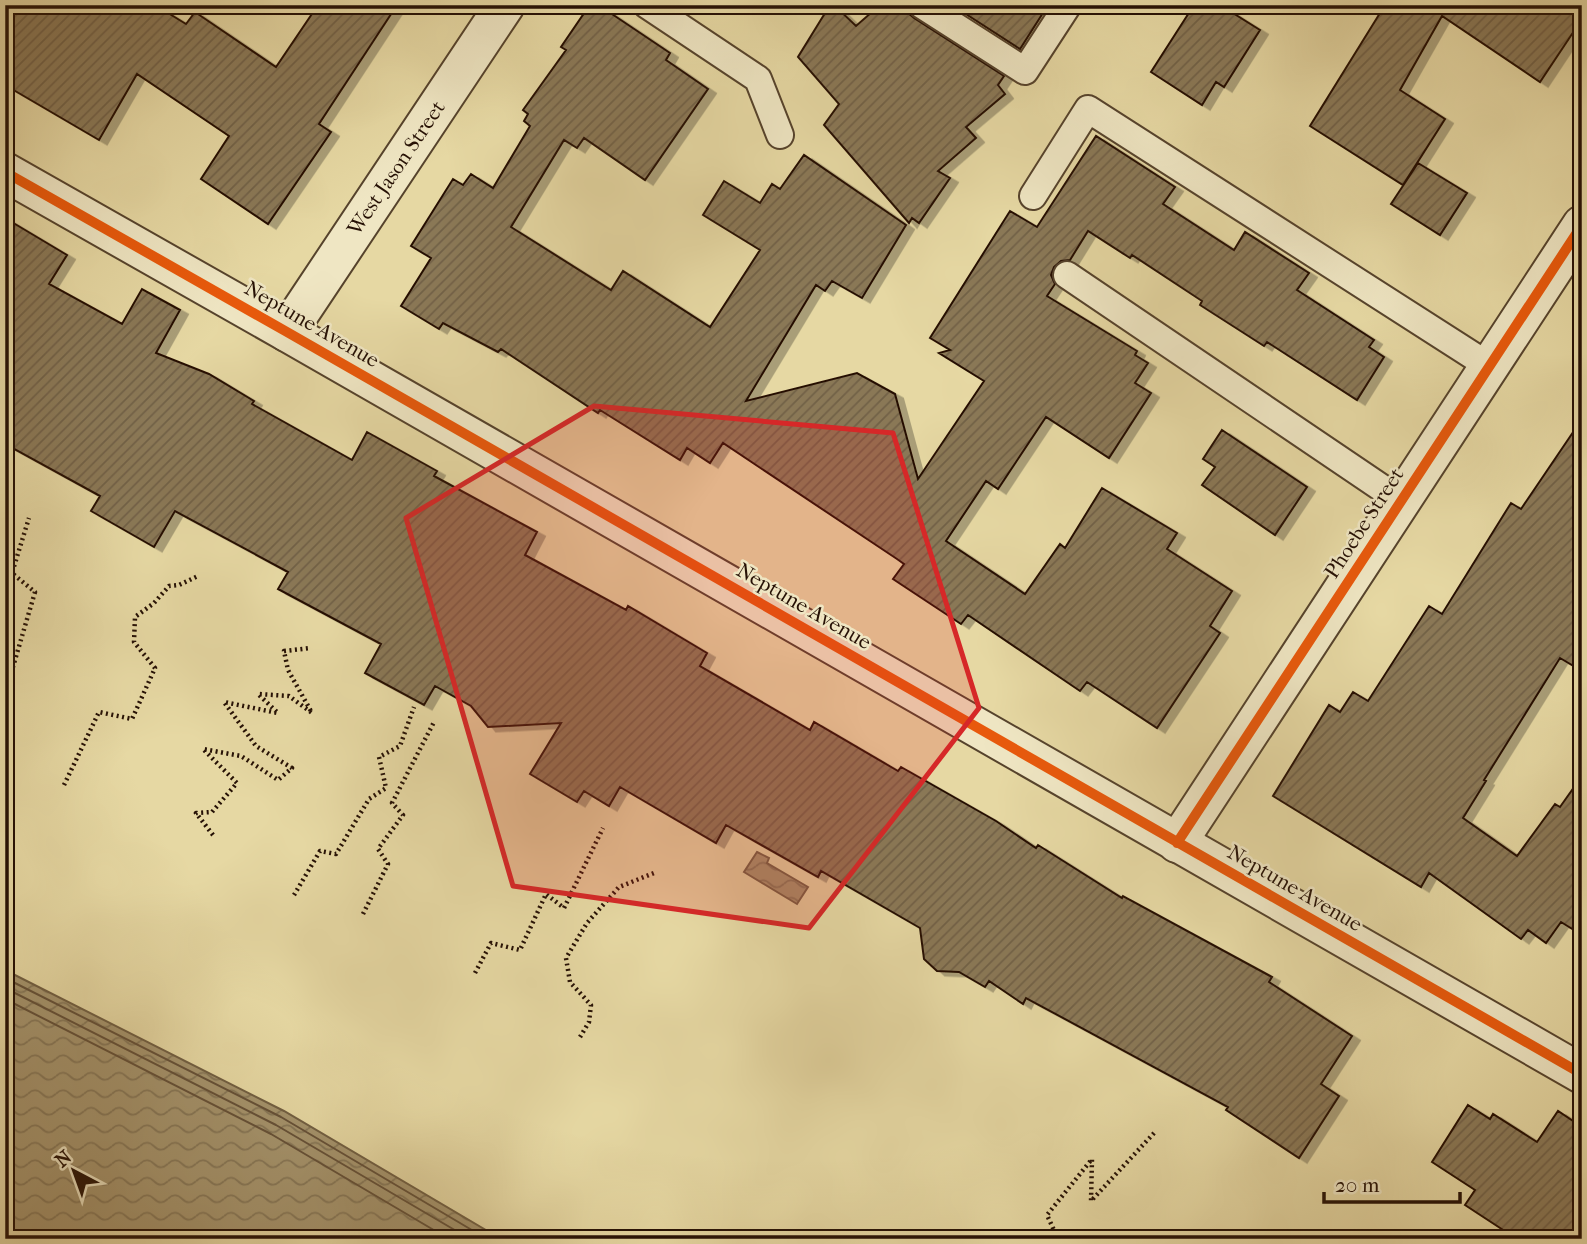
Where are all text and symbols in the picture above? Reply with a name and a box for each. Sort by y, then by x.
street label: West Jason Street [342,96,450,241]
street label: Neptune Avenue [240,276,384,372]
street label: Phoebe Street [1319,463,1409,583]
street label: Neptune Avenue [732,558,876,654]
street label: Neptune Avenue [1223,840,1367,936]
north arrow [38,1136,108,1206]
text: N [51,1146,77,1172]
scale bar [1324,1160,1461,1204]
text: 20 m [1335,1173,1380,1197]

